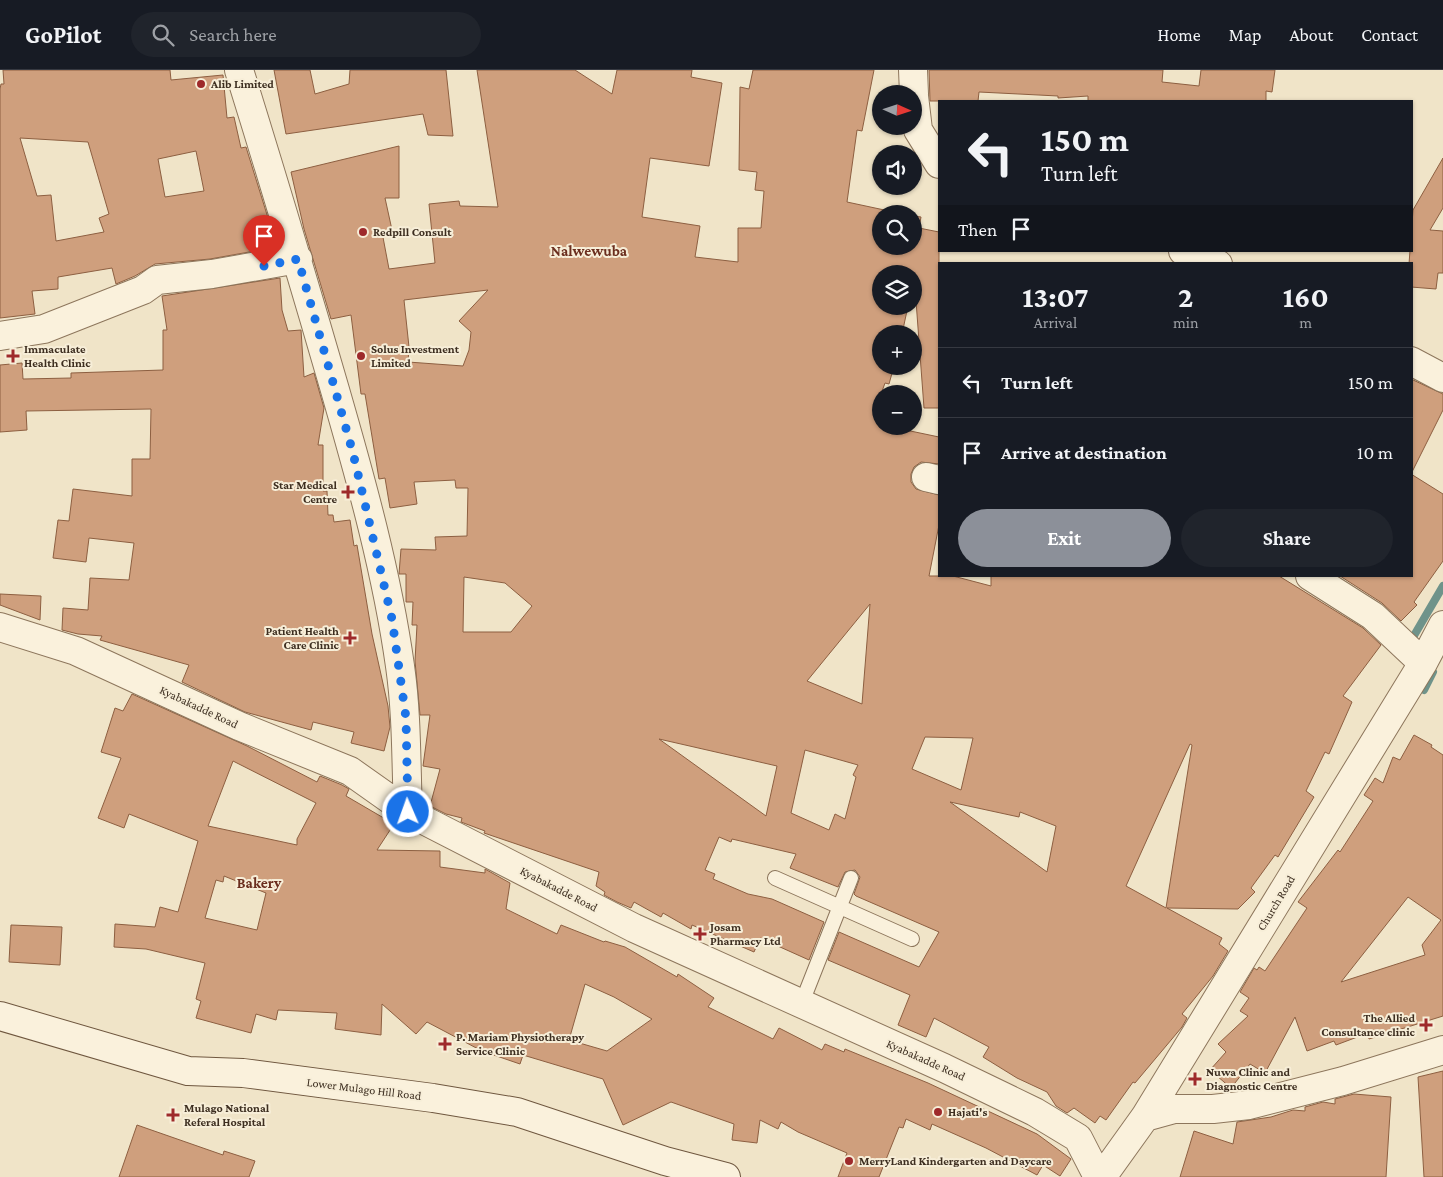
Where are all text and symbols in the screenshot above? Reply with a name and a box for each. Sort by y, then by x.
search box [131,12,481,57]
text: GoPilot [25,21,101,48]
icon: search [149,21,177,49]
text: Search here [189,24,277,45]
text: Home [1158,25,1201,45]
text: Map [1229,25,1261,45]
text: About [1289,25,1333,45]
text: Contact [1361,25,1418,45]
place label: Alib Limited [210,77,274,91]
marker: Alib Limited [195,78,207,90]
north arrow [872,85,922,135]
map controls [872,85,922,435]
icon: left [958,120,1023,185]
text: 150 m [1041,120,1129,159]
button: sound [872,145,922,195]
text: Turn left [1041,161,1118,186]
button: search [872,205,922,255]
pin [243,215,285,266]
icon: arrive [1007,215,1035,243]
text: Then [958,219,997,240]
icon: arrive [250,222,278,250]
place label: Redpill Consult [373,225,452,239]
marker: Redpill Consult [357,226,369,238]
district label: Nalwewuba [551,243,628,259]
button: layers [872,265,922,315]
text: 13:07 [1022,280,1089,313]
text: 2 [1178,280,1193,313]
text: 160 [1283,280,1329,313]
text: Arrival [1034,314,1077,331]
text: min [1173,314,1199,331]
text: m [1299,314,1312,331]
button: + [872,325,922,375]
place label: Immaculate Health Clinic [24,342,91,370]
place label: Solus Investment Limited [371,342,460,370]
marker: Immaculate Health Clinic [6,349,20,363]
marker: Solus Investment Limited [355,350,367,362]
icon: left [958,369,986,397]
text: Turn left [1001,372,1073,393]
text: 150 m [1348,372,1393,393]
button: − [872,385,922,435]
icon: arrive [958,439,986,467]
text: Arrive at destination [1001,442,1167,463]
text: 10 m [1357,442,1393,463]
place label: Star Medical Centre [273,478,338,506]
marker: Star Medical Centre [341,485,355,499]
button: Exit [958,509,1171,567]
button: Share [1181,509,1393,567]
place label: Patient Health Care Clinic [265,624,340,652]
marker: Patient Health Care Clinic [343,631,357,645]
street label: Kyabakadde Road [158,683,241,732]
position arrow [381,785,433,837]
street label: Kyabakadde Road [518,863,601,915]
street label: Church Road [1254,872,1298,933]
district label: Bakery [237,875,282,891]
place label: Josam Pharmacy Ltd [708,920,781,948]
marker: Josam Pharmacy Ltd [694,928,706,940]
place label: The Allied Consultance clinic [1321,1011,1416,1039]
marker: The Allied Consultance clinic [1419,1018,1433,1032]
place label: P. Mariam Physiotherapy Service Clinic [456,1030,584,1058]
street label: Kyabakadde Road [884,1036,968,1084]
marker: P. Mariam Physiotherapy Service Clinic [438,1037,452,1051]
place label: Nuwa Clinic and Diagnostic Centre [1206,1065,1298,1093]
marker: Nuwa Clinic and Diagnostic Centre [1188,1072,1202,1086]
street label: Lower Mulago Hill Road [306,1075,423,1103]
place label: Mulago National Referal Hospital [184,1101,270,1129]
place label: Hajati's [948,1105,987,1119]
marker: Hajati's [932,1106,944,1118]
marker: Mulago National Referal Hospital [166,1108,180,1122]
place label: MerryLand Kindergarten and Daycare [859,1154,1052,1168]
marker: MerryLand Kindergarten and Daycare [843,1155,855,1167]

